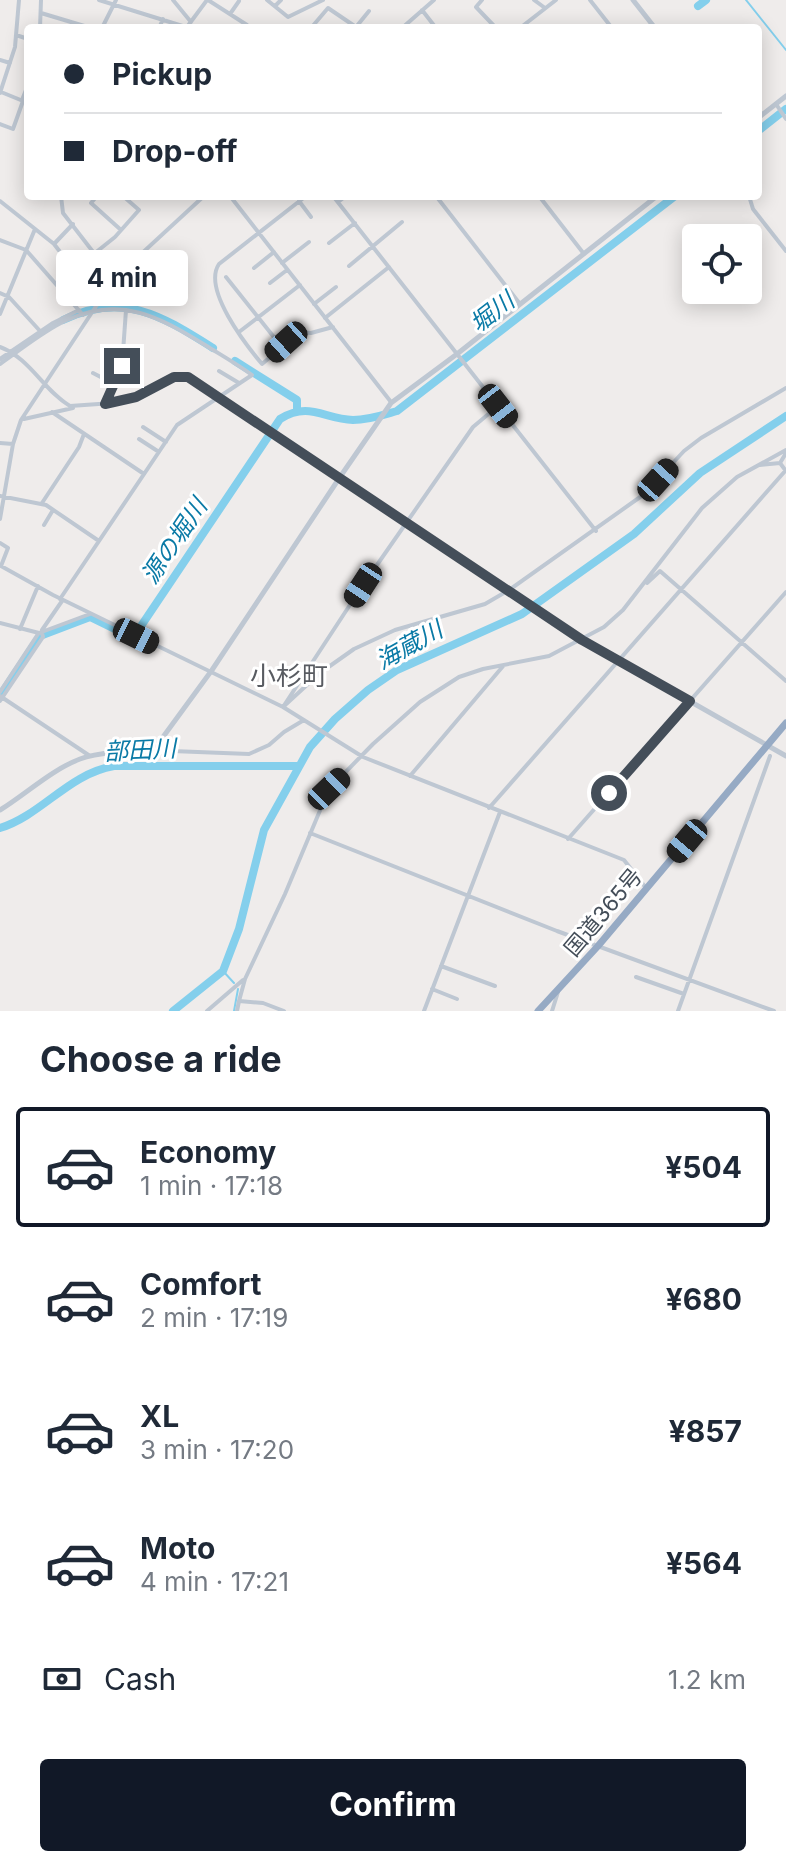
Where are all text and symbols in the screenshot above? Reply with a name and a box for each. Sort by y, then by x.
text: Pickup [112,56,212,92]
text: Drop-off [112,133,238,169]
map controls [682,224,762,304]
button: locate [682,224,762,304]
callout: 4 min [56,250,188,306]
text: 4 min [87,262,157,293]
water label: 堀川 [464,284,522,338]
car [260,317,312,367]
route end [104,348,140,384]
car [474,380,522,432]
car [633,454,683,506]
water label: 源の堀川 [135,491,215,589]
car [340,558,386,612]
water label: 海蔵川 [370,613,450,675]
car [109,615,163,657]
district label: 小杉町 [250,660,328,691]
water label: 部田川 [103,733,180,766]
car [303,764,355,814]
route start [591,775,627,811]
car [662,815,712,867]
street label: 国道365号 [559,863,647,961]
text: Choose a ride [40,1037,282,1081]
icon: car [44,1131,116,1203]
text: Economy [140,1134,276,1170]
text: ¥504 [665,1149,742,1185]
text: 1 min · 17:18 [140,1170,283,1201]
icon: car [44,1263,116,1335]
text: Comfort [140,1266,261,1302]
text: ¥680 [666,1281,742,1317]
text: 2 min · 17:19 [140,1302,288,1333]
icon: car [44,1395,116,1467]
text: XL [140,1398,179,1434]
text: ¥857 [669,1413,742,1449]
text: 3 min · 17:20 [140,1434,294,1465]
icon: car [44,1527,116,1599]
text: Moto [140,1530,215,1566]
text: ¥564 [666,1545,742,1581]
text: 4 min · 17:21 [140,1566,289,1597]
icon: cash [40,1657,84,1701]
text: Cash [104,1661,176,1697]
text: 1.2 km [668,1664,746,1695]
button: Confirm [40,1759,746,1851]

